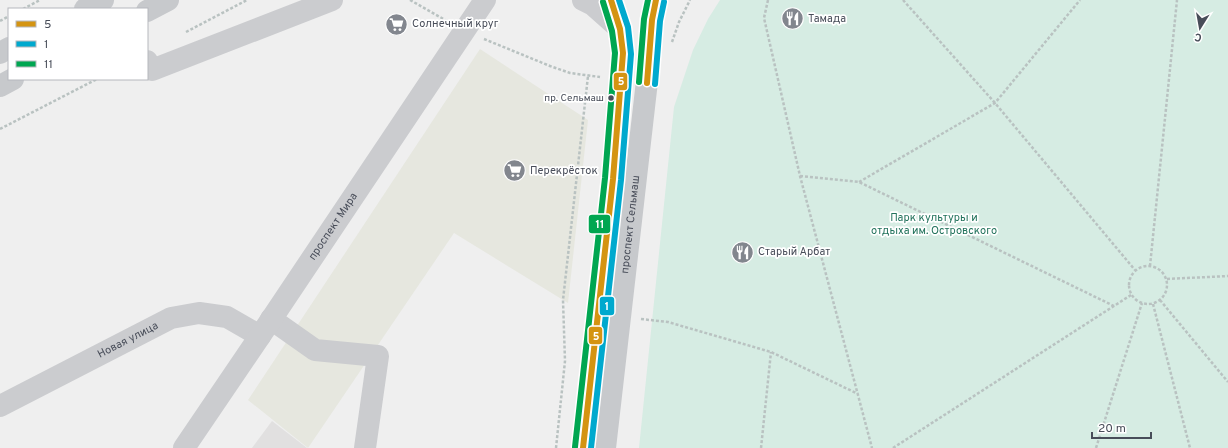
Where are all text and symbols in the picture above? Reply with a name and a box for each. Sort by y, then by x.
restaurant icon: Тамада [779,6,805,32]
legend [8,8,148,80]
north arrow [1180,8,1220,48]
supermarket icon: Солнечный круг [384,11,410,37]
place label: Тамада [808,12,846,26]
text: 5 [44,17,51,33]
place label: Солнечный круг [412,17,499,31]
text: С [1193,29,1203,44]
text: 1 [44,37,48,53]
text: 11 [44,57,53,73]
line badge: 5 [613,72,628,91]
text: 5 [618,75,625,89]
place label: пр. Сельмаш [544,92,604,105]
marker: пр. Сельмаш [606,93,616,103]
supermarket icon: Перекрёсток [502,158,528,184]
place label: Перекрёсток [530,164,598,178]
street label: проспект Сельмаш [618,174,643,274]
street label: проспект Мира [306,190,361,263]
park label: Парк культуры и отдыха им. Островского [871,211,997,238]
line badge: 11 [588,214,611,234]
text: 11 [596,218,604,232]
restaurant icon: Старый Арбат [730,239,756,265]
place label: Старый Арбат [758,245,830,259]
line badge: 1 [599,296,615,316]
text: 1 [605,300,609,314]
street label: Новая улица [95,319,161,362]
line badge: 5 [588,326,603,345]
text: 5 [593,330,600,344]
scale bar [1092,414,1151,440]
text: 20 m [1098,421,1126,437]

